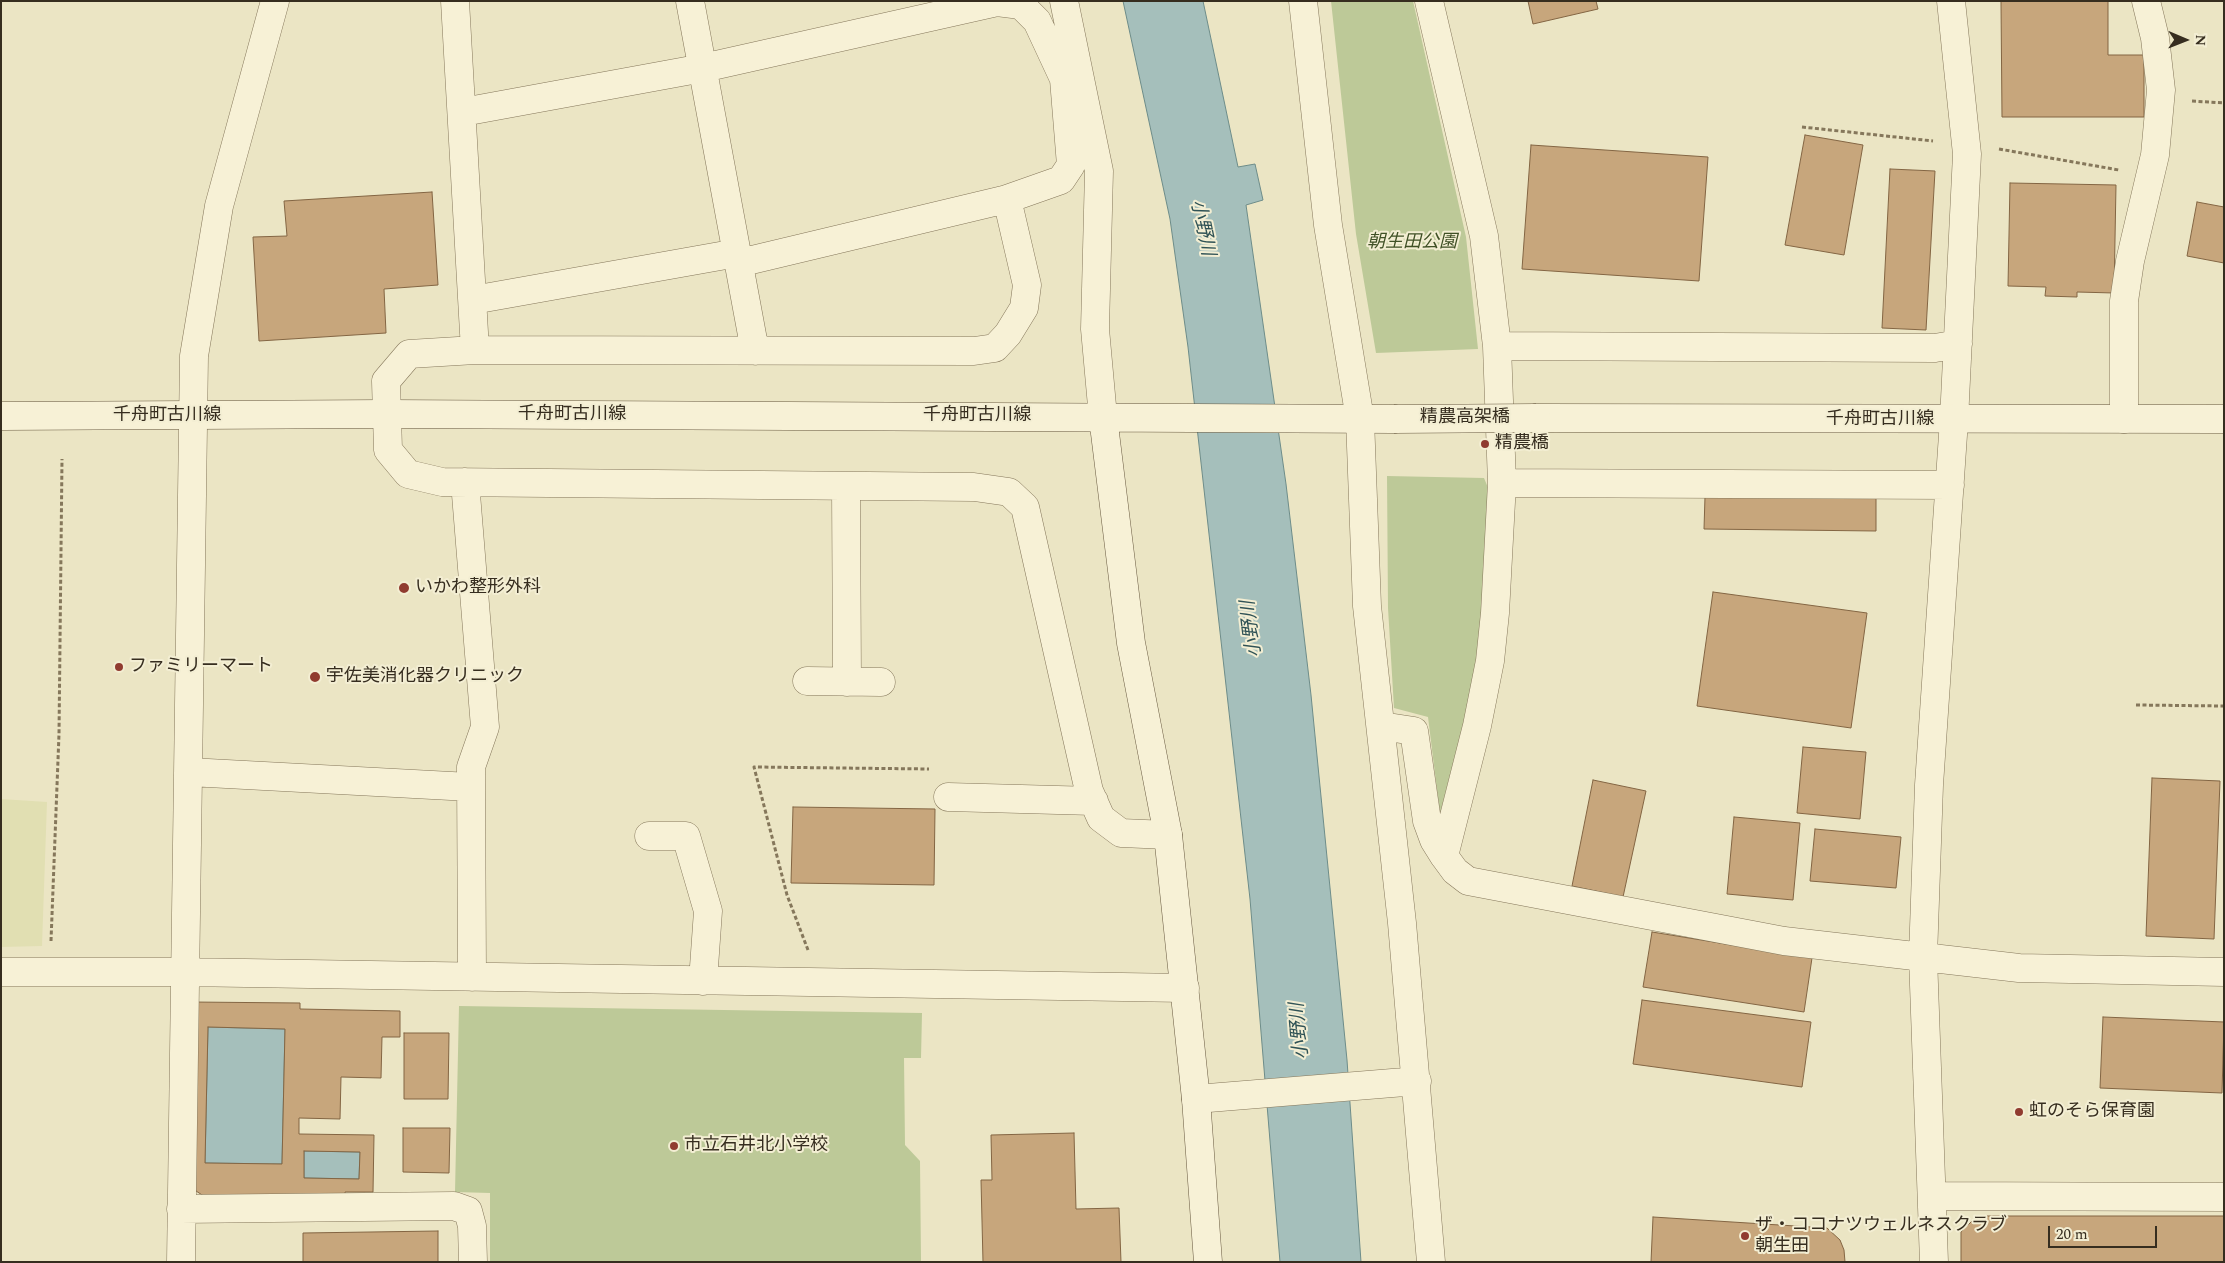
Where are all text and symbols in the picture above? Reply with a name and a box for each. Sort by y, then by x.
north arrow [2160,15,2210,65]
text: N [2190,34,2211,46]
water label: 小野川 [1184,198,1218,258]
park label: 朝生田公園 [1367,232,1457,254]
street label: 千舟町古川線 [518,404,626,426]
street label: 千舟町古川線 [113,405,221,427]
street label: 千舟町古川線 [923,405,1031,427]
street label: 精農高架橋 [1420,407,1510,429]
street label: 千舟町古川線 [1826,409,1934,431]
place label: 精農橋 [1495,433,1549,455]
marker: 精農橋 [1479,438,1491,450]
place label: いかわ整形外科 [415,577,541,599]
marker: いかわ整形外科 [397,581,411,595]
water label: 小野川 [1238,599,1268,659]
place label: ファミリーマート [129,656,273,678]
marker: ファミリーマート [113,661,125,673]
place label: 宇佐美消化器クリニック [326,666,524,688]
marker: 宇佐美消化器クリニック [308,670,322,684]
water label: 小野川 [1287,1002,1315,1060]
place label: 虹のそら保育園 [2029,1101,2155,1123]
marker: 虹のそら保育園 [2013,1106,2025,1118]
place label: 市立石井北小学校 [684,1135,828,1157]
marker: 市立石井北小学校 [668,1140,680,1152]
place label: ザ・ココナツウェルネスクラブ 朝生田 [1755,1215,2007,1258]
scale bar [2050,1216,2159,1248]
text: 20 m [2056,1223,2088,1246]
marker: ザ・ココナツウェルネスクラブ 朝生田 [1739,1230,1751,1242]

